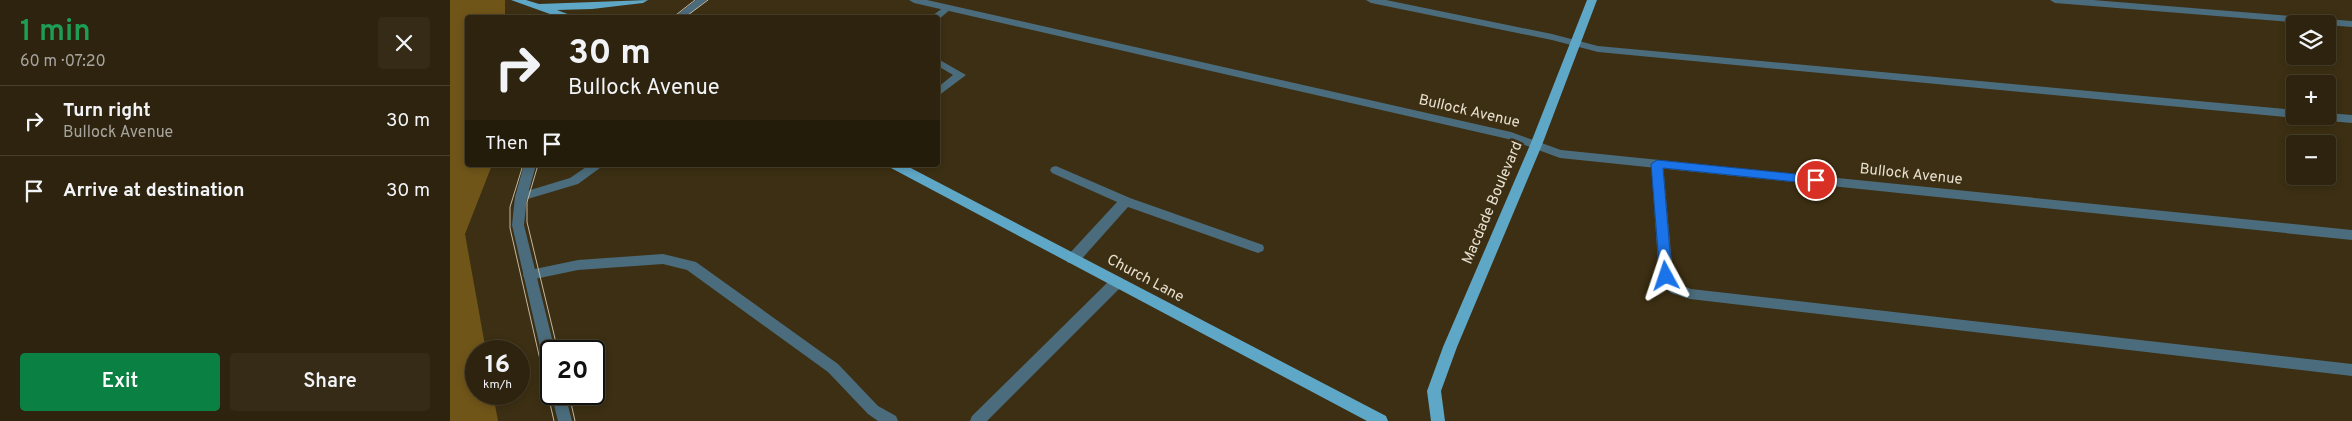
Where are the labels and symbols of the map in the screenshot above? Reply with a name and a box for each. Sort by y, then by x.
street label: Bullock Avenue [1417,91,1521,133]
street label: Macdade Boulevard [1459,139,1527,267]
pin [1795,159,1837,201]
street label: Bullock Avenue [1859,160,1963,190]
position arrow [1639,249,1691,301]
street label: Church Lane [1103,251,1187,307]
speed limit sign: 20 [540,340,605,405]

